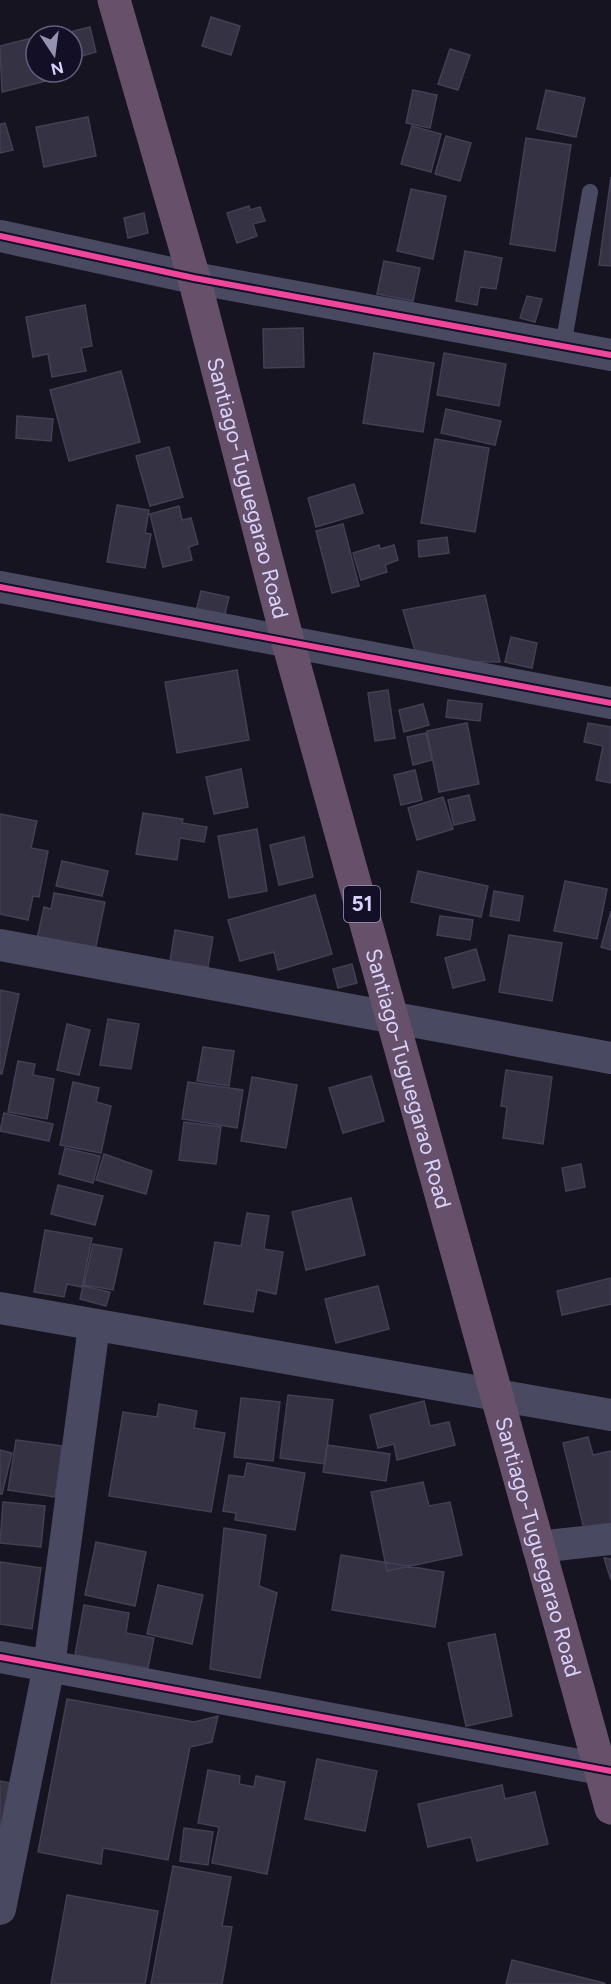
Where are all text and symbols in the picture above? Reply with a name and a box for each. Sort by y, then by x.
north arrow [24,24,84,84]
text: N [49,57,65,79]
street label: Santiago-Tuguegarao Road [201,354,294,622]
road number: 51 [344,886,380,922]
street label: Santiago-Tuguegarao Road [359,945,457,1212]
street label: Santiago-Tuguegarao Road [489,1414,587,1680]

